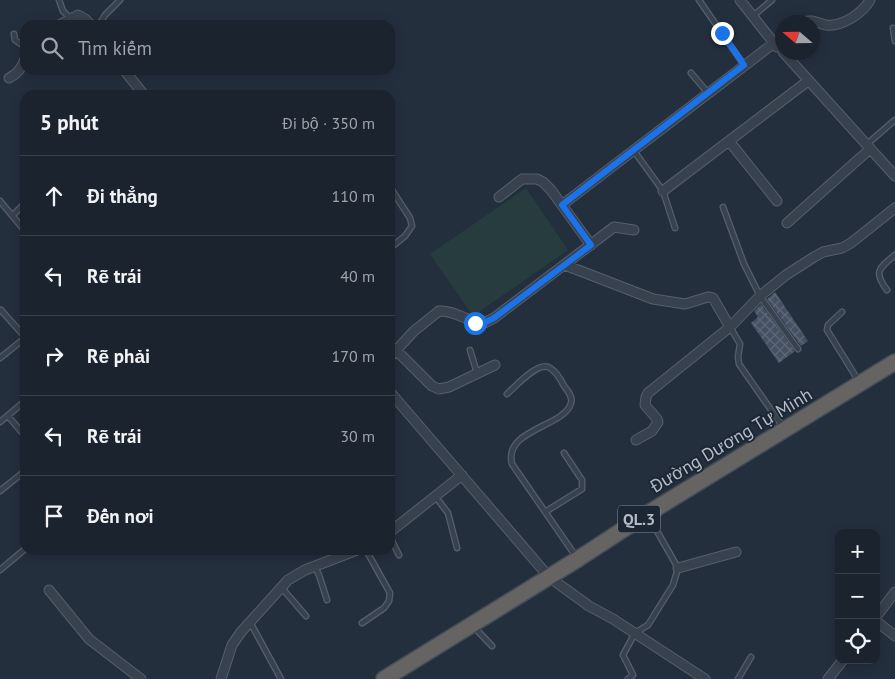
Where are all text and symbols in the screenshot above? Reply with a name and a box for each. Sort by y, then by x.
north arrow [775,15,820,60]
search box [20,20,395,75]
route end [711,22,734,45]
icon: search [38,34,66,62]
text: Tìm kiếm [78,36,152,60]
text: 5 phút [40,109,99,136]
text: Đi bộ · 350 m [282,113,375,133]
icon: ahead [40,182,68,210]
text: Đi thẳng [87,184,158,208]
text: 110 m [332,186,375,206]
icon: left [40,262,68,290]
text: Rẽ trái [87,264,142,288]
text: 40 m [340,266,375,286]
route start [464,312,487,335]
icon: right [40,342,68,370]
text: Rẽ phải [87,344,150,368]
text: 170 m [332,346,375,366]
street label: Đường Dương Tự Minh [645,382,816,498]
icon: left [40,422,68,450]
text: Rẽ trái [87,424,142,448]
text: 30 m [340,426,375,446]
icon: arrive [40,502,68,530]
text: Đến nơi [87,504,154,528]
road number: QL.3 [618,506,660,532]
map controls [835,529,880,664]
button: + [835,529,880,574]
button: − [835,574,880,619]
button: locate [835,619,880,664]

